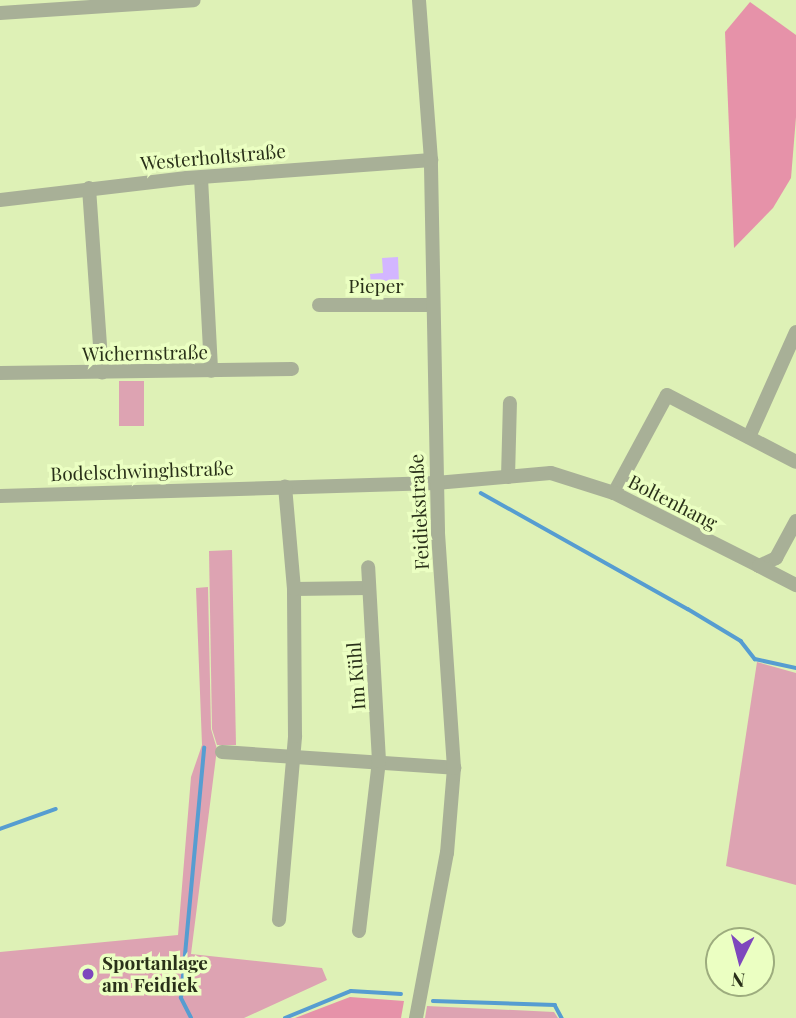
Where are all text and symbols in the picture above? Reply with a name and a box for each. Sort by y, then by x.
street label: Westerholtstraße [139,139,287,175]
street label: Pieper [348,275,404,297]
street label: Wichernstraße [82,341,208,365]
street label: Feidiekstraße [405,453,433,571]
street label: Bodelschwinghstraße [50,456,234,486]
street label: Boltenhang [625,470,721,534]
street label: Im Kühl [342,641,370,711]
north arrow [705,927,775,997]
place label: Sportanlage am Feidiek [102,952,208,996]
marker: Sportanlage am Feidiek [80,966,96,982]
text: N [730,967,746,995]

